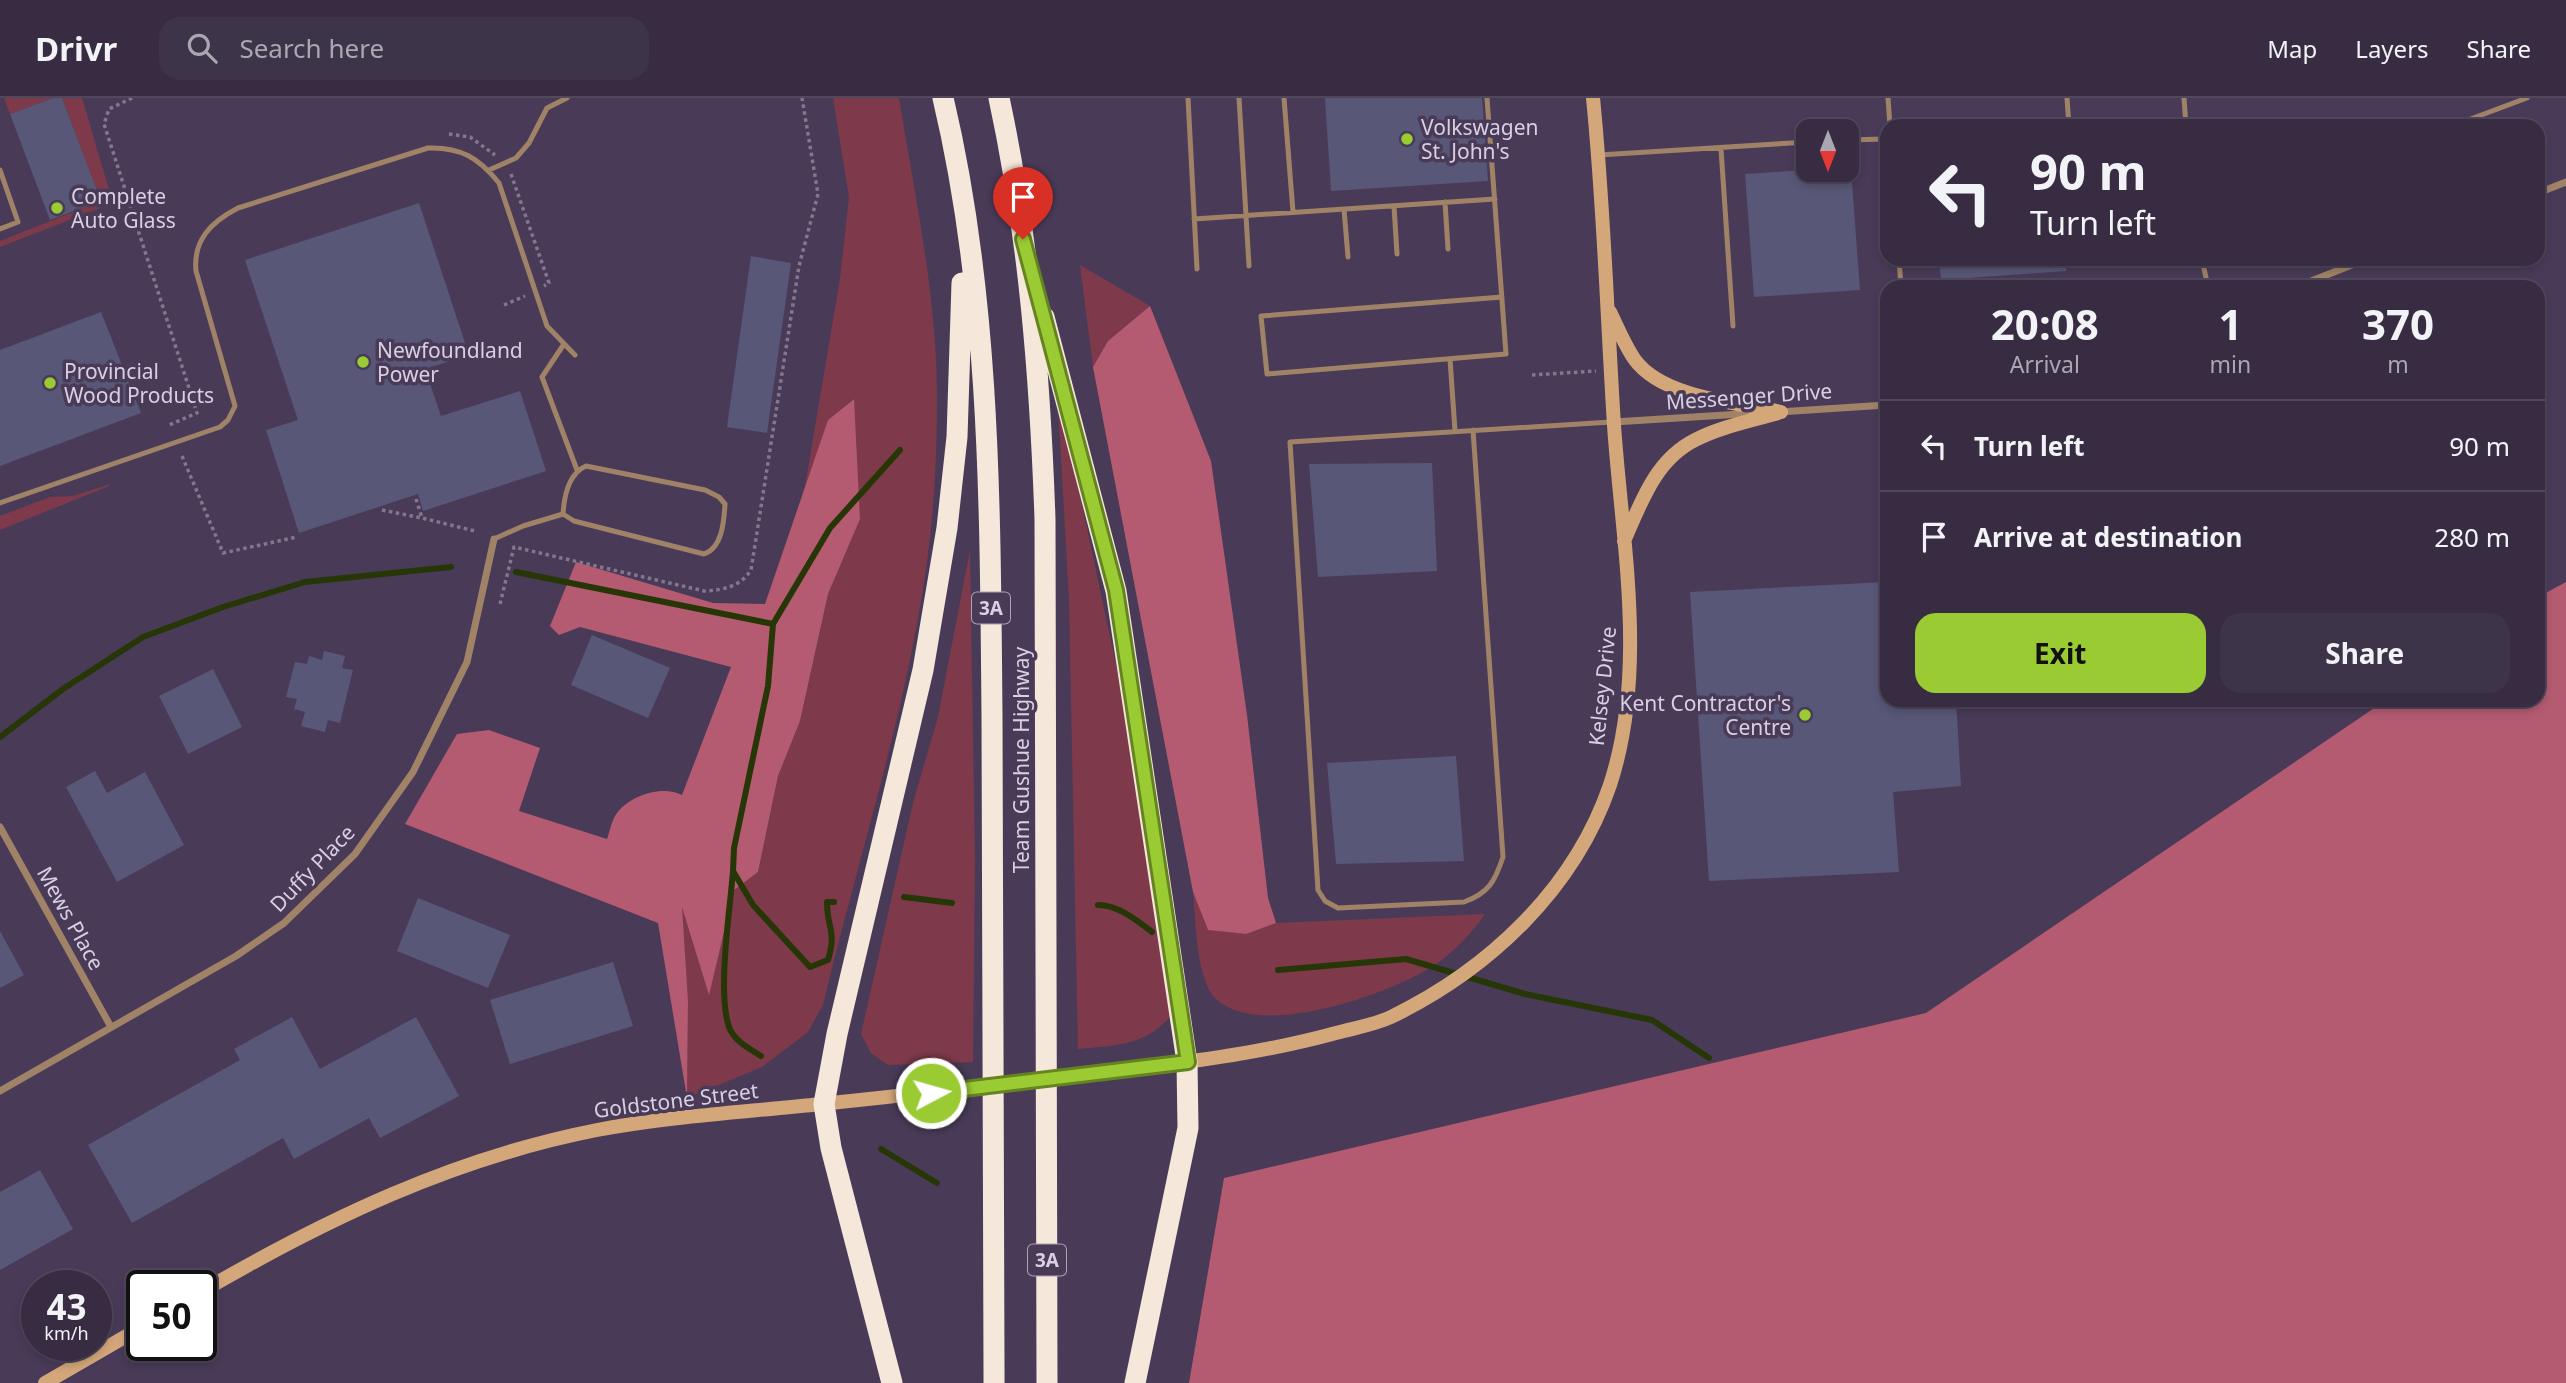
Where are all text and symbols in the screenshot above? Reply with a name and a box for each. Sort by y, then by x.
search box [159,17,649,80]
text: Drivr [35,26,117,71]
icon: search [183,29,221,67]
text: Search here [239,30,384,66]
text: Map [2267,32,2317,65]
text: Layers [2355,32,2429,65]
text: Share [2467,32,2531,65]
place label: Volkswagen St. John's [1421,113,1539,165]
north arrow [1796,119,1858,182]
map controls [1796,119,1859,182]
marker: Volkswagen St. John's [1399,131,1415,147]
text: 90 m [2030,138,2147,204]
icon: left [1915,147,2006,238]
pin [993,167,1053,239]
icon: arrive [1004,178,1042,216]
place label: Complete Auto Glass [71,182,176,234]
marker: Complete Auto Glass [49,200,65,216]
text: Turn left [2030,201,2156,244]
text: 20:08 [1991,295,2099,352]
text: 1 [2218,295,2242,352]
text: 370 [2362,295,2434,352]
place label: Newfoundland Power [377,336,523,388]
text: Arrival [2010,348,2080,380]
text: min [2210,348,2251,380]
text: m [2387,348,2409,380]
marker: Newfoundland Power [355,354,371,370]
place label: Provincial Wood Products [64,357,214,409]
marker: Provincial Wood Products [42,375,58,391]
street label: Messenger Drive [1665,376,1833,416]
icon: left [1915,427,1953,465]
text: Turn left [1974,428,2085,464]
text: 90 m [2449,428,2510,464]
icon: arrive [1915,518,1953,556]
text: Arrive at destination [1974,519,2243,555]
text: 280 m [2434,519,2510,555]
road number: 3A [972,593,1010,624]
button: Exit [1915,613,2206,693]
button: Share [2220,613,2510,693]
street label: Kelsey Drive [1582,625,1622,747]
street label: Team Gushue Highway [1007,647,1035,873]
place label: Kent Contractor's Centre [1620,689,1791,741]
marker: Kent Contractor's Centre [1797,707,1813,723]
street label: Duffy Place [263,818,361,918]
street label: Mews Place [31,861,111,975]
position arrow [894,1056,968,1130]
street label: Goldstone Street [592,1076,760,1124]
road number: 3A [1028,1244,1066,1276]
speed limit sign: 50 [126,1270,217,1361]
text: 43 [46,1283,87,1330]
text: km/h [44,1321,89,1345]

